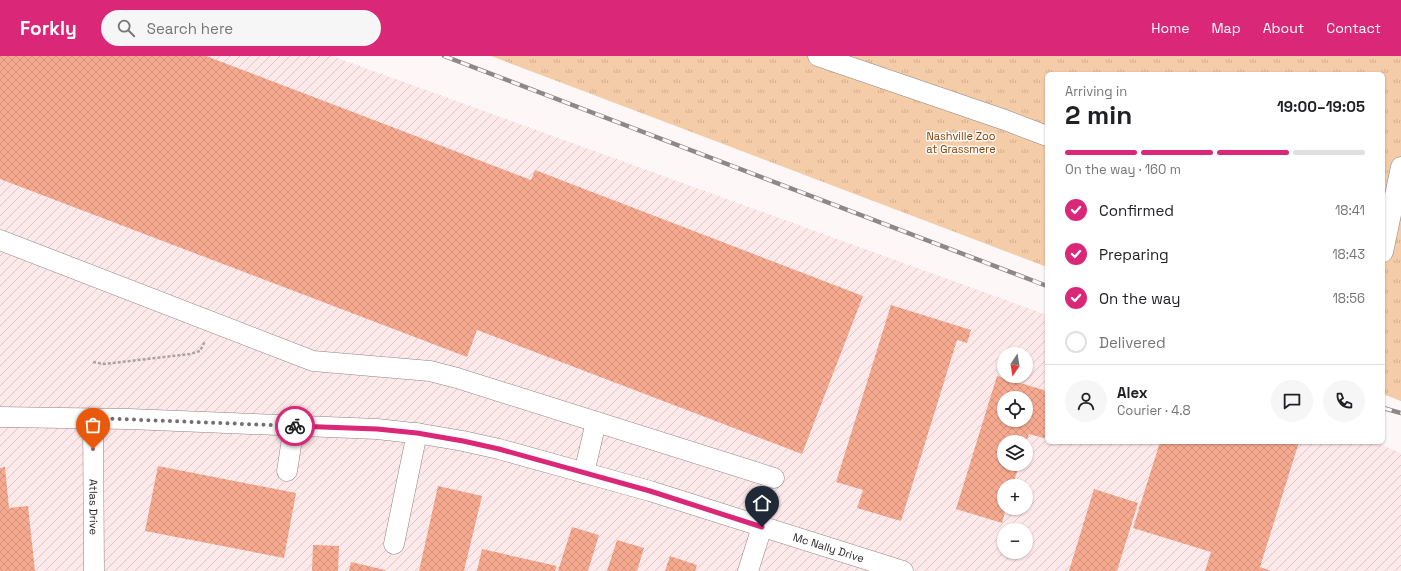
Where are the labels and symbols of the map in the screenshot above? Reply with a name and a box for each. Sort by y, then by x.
park label: Nashville Zoo at Grassmere [926,129,996,156]
north arrow [997,347,1033,383]
courier [275,406,315,446]
pin [76,408,110,449]
street label: Atlas Drive [86,479,101,535]
pin [745,486,779,527]
street label: Mc Nally Drive [791,530,866,565]

